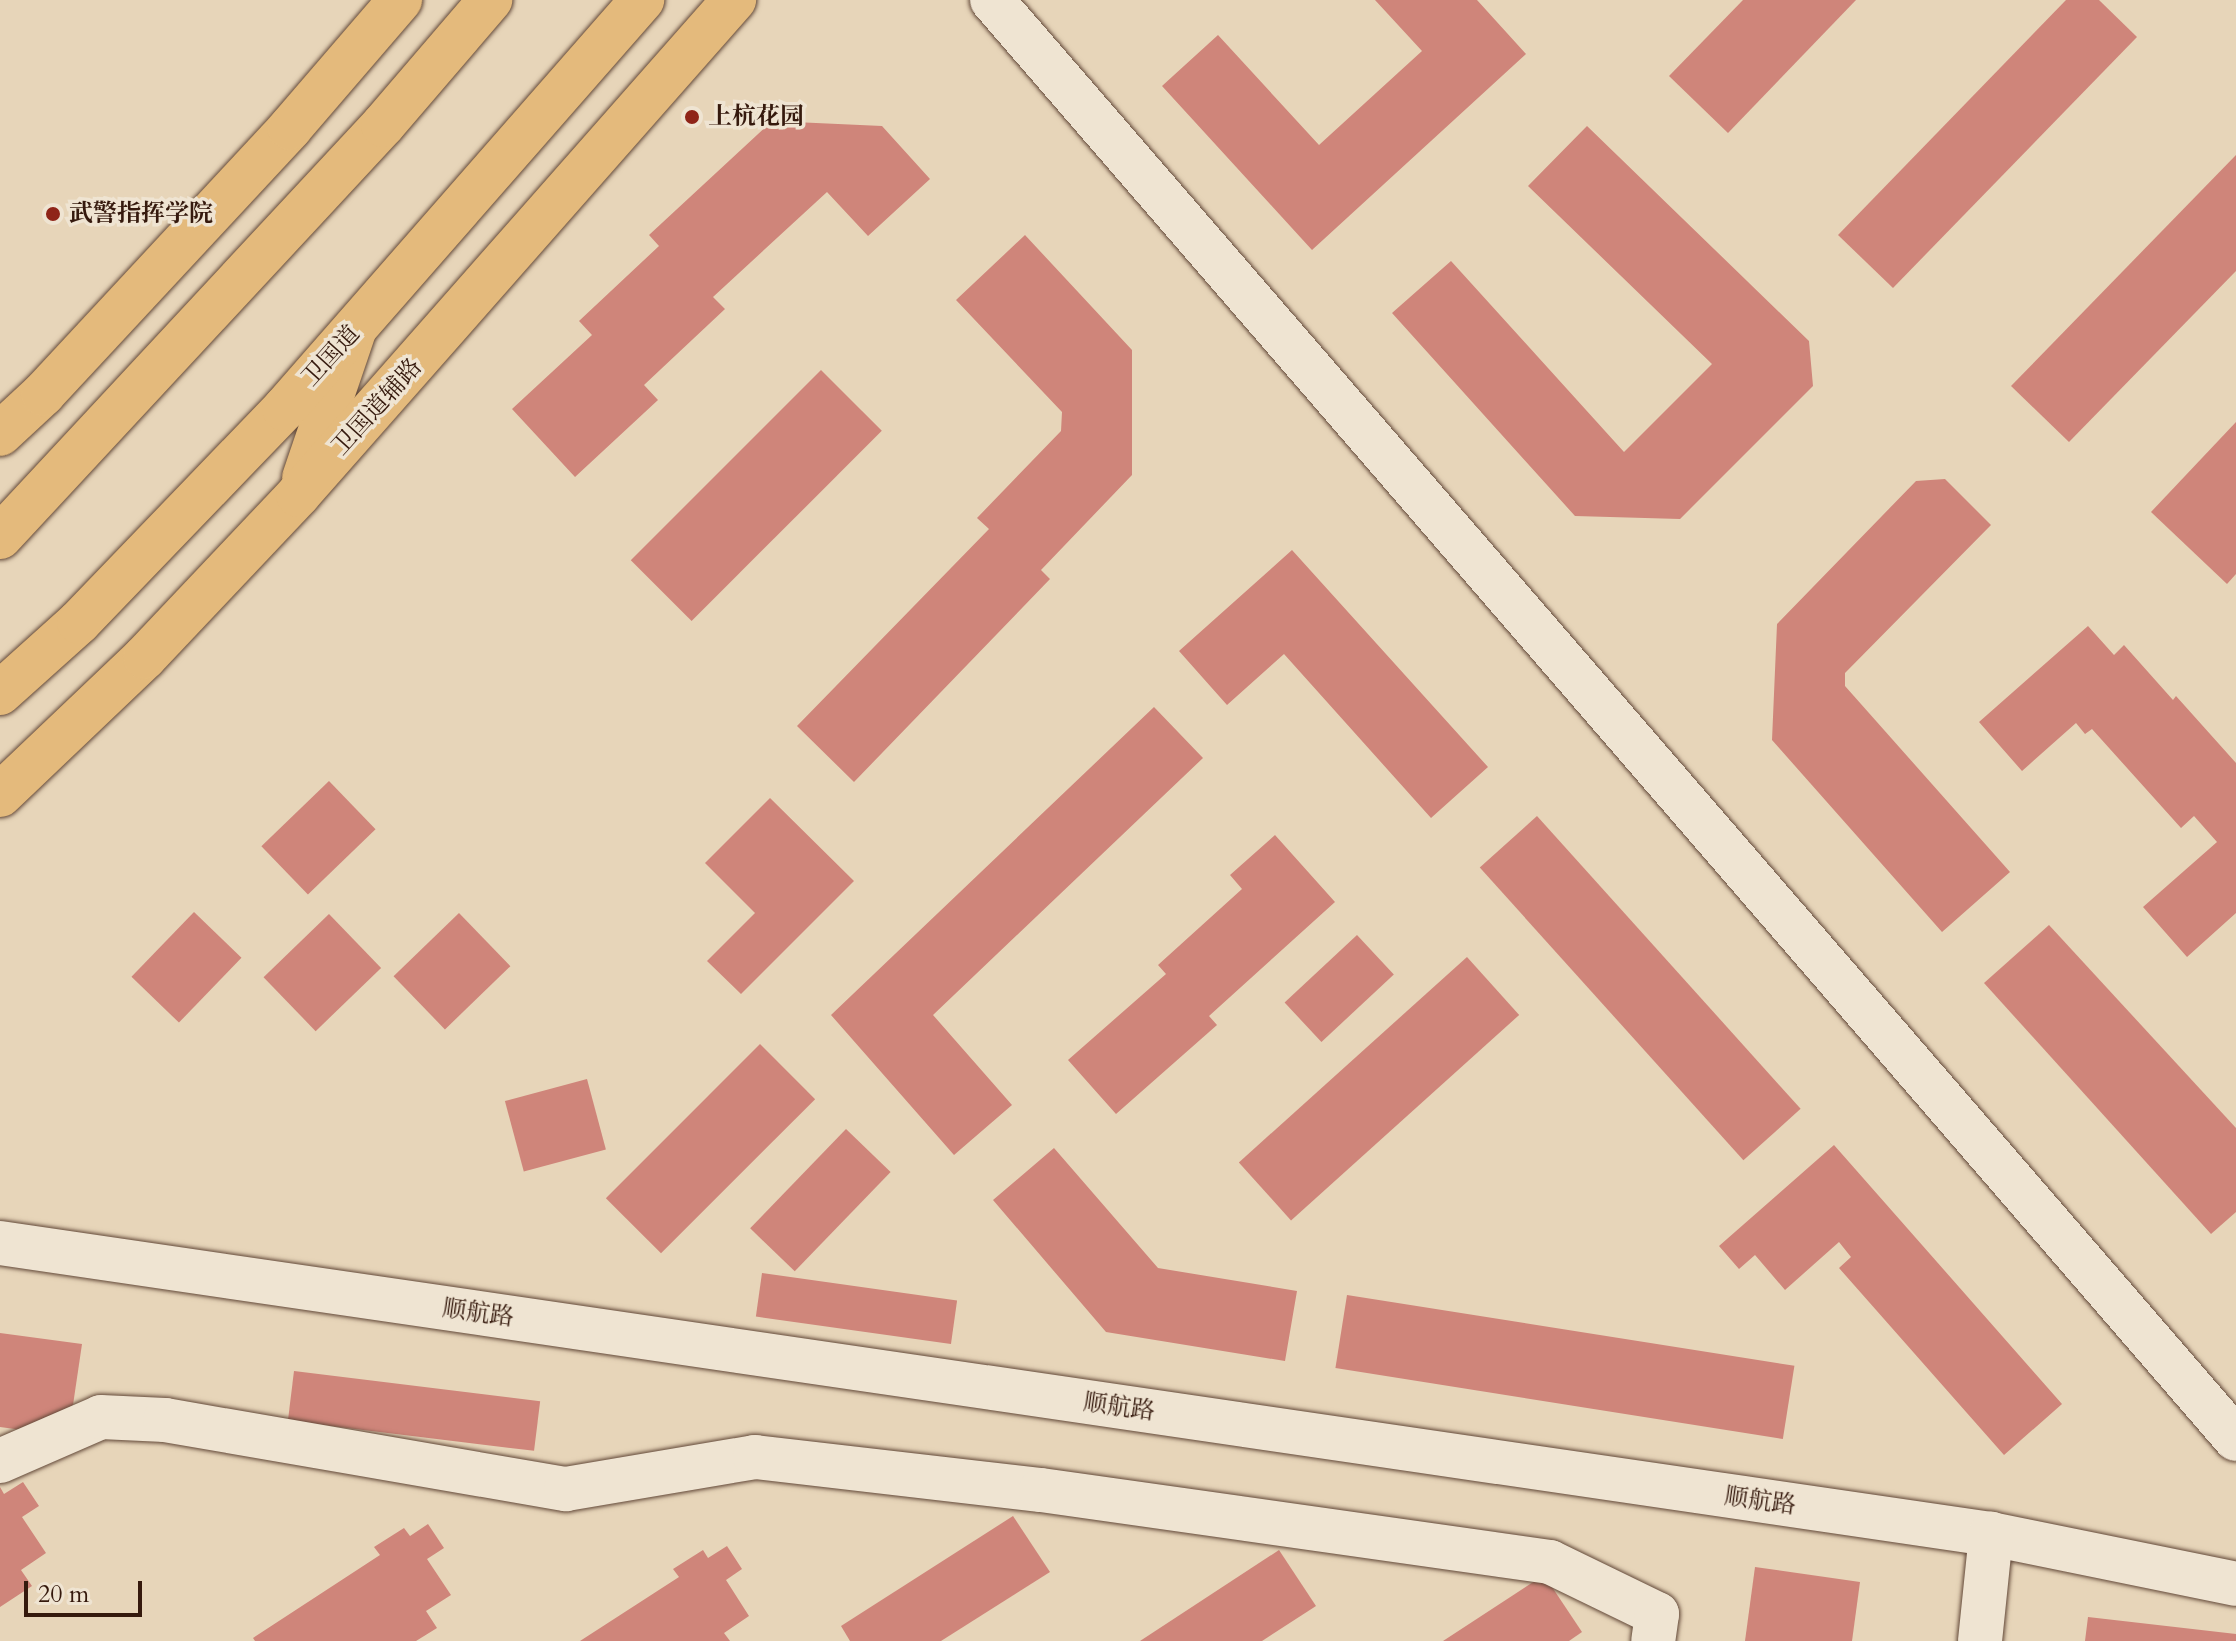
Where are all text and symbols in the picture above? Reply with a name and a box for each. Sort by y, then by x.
place label: 上杭花园 [708,103,804,131]
marker: 上杭花园 [683,108,701,126]
place label: 武警指挥学院 [69,200,213,228]
marker: 武警指挥学院 [44,205,62,223]
street label: 卫国道 [296,320,366,392]
street label: 卫国道辅路 [326,353,428,461]
street label: 顺航路 [440,1294,516,1332]
street label: 顺航路 [1081,1388,1157,1426]
street label: 顺航路 [1722,1482,1798,1520]
scale bar [28,1565,146,1615]
text: 20 m [38,1578,89,1611]

